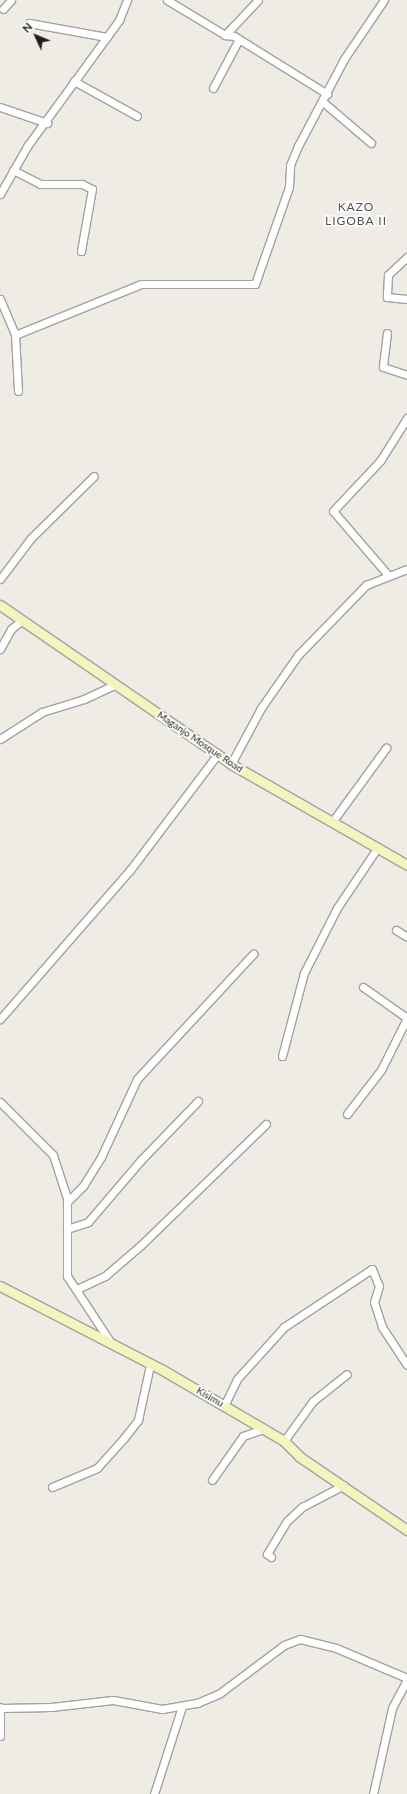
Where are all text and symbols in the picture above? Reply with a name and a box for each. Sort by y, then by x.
north arrow [16,16,56,56]
text: N [19,20,35,35]
district label: KAZO LIGOBA II [325,200,387,228]
street label: Maganjo Mosque Road [155,709,245,775]
street label: Kisimu [194,1384,226,1410]

